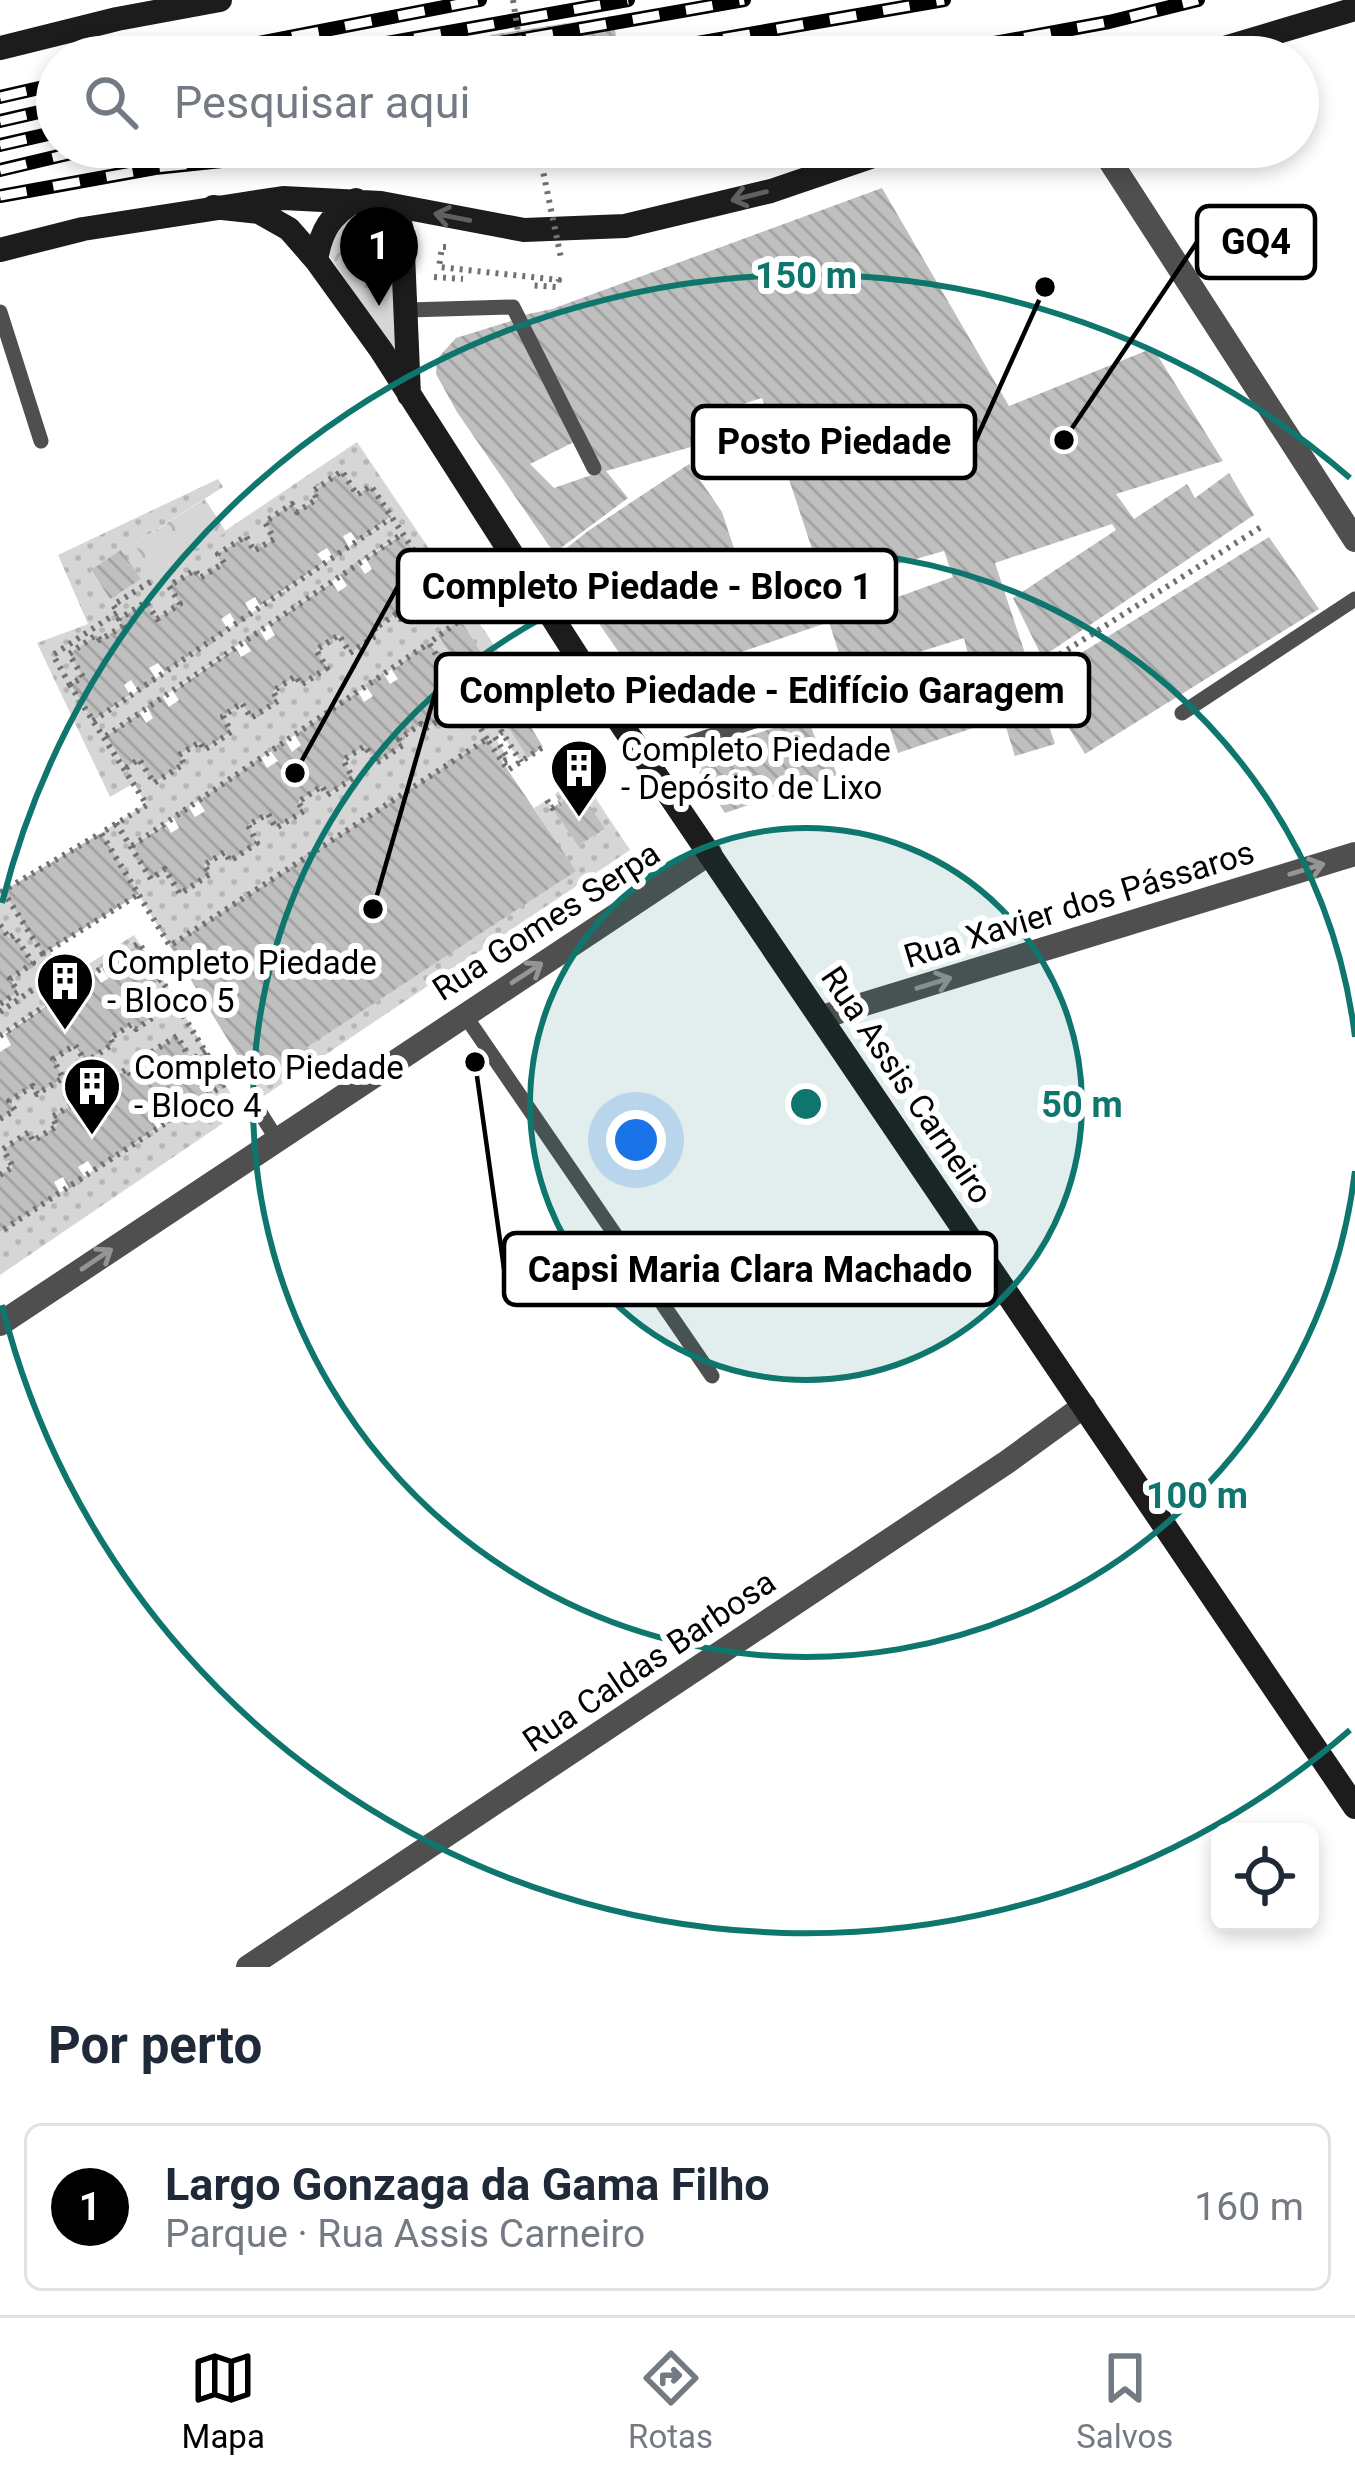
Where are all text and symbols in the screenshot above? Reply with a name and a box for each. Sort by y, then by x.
search box [36,36,1319,168]
icon: search [78,69,144,135]
text: Pesquisar aqui [174,76,470,129]
one-way arrow [730,186,768,208]
one-way arrow [433,205,472,228]
callout: GQ4 [1197,206,1315,278]
pin: 1 [340,207,418,306]
text: GQ4 [1221,221,1291,263]
text: 150 m [755,255,857,297]
callout: Posto Piedade [693,406,975,478]
text: Posto Piedade [717,421,951,463]
callout: Completo Piedade - Bloco 1 [398,550,896,622]
text: Completo Piedade - Bloco 1 [422,566,872,608]
callout: Completo Piedade - Edifício Garagem [436,654,1089,726]
text: Completo Piedade - Edifício Garagem [459,670,1065,712]
place label: Completo Piedade - Depósito de Lixo [621,730,891,807]
building icon: Completo Piedade - Depósito de Lixo [548,737,610,819]
street label: Rua Xavier dos Pássaros [899,832,1259,976]
street label: Rua Gomes Serpa [425,833,667,1009]
one-way arrow [1287,857,1325,879]
place label: Completo Piedade - Bloco 5 [107,943,377,1020]
building icon: Completo Piedade - Bloco 5 [34,950,96,1032]
street label: Rua Assis Carneiro [813,959,1001,1211]
one-way arrow [509,961,543,986]
one-way arrow [914,971,952,993]
place label: Completo Piedade - Bloco 4 [134,1048,404,1125]
building icon: Completo Piedade - Bloco 4 [61,1055,123,1137]
centre of rings [785,1083,827,1125]
text: 50 m [1041,1084,1123,1126]
your location [606,1110,666,1170]
callout: Capsi Maria Clara Machado [504,1233,996,1305]
one-way arrow [80,1247,113,1272]
text: Capsi Maria Clara Machado [528,1249,972,1291]
text: 100 m [1146,1475,1248,1517]
street label: Rua Caldas Barbosa [515,1562,783,1760]
map controls [1211,1823,1319,1931]
button: locate [1211,1823,1319,1931]
text: Por perto [48,2016,262,2075]
text: Largo Gonzaga da Gama Filho [165,2158,770,2211]
text: 1 [79,2184,101,2230]
text: 160 m [1194,2184,1304,2230]
text: Parque · Rua Assis Carneiro [165,2211,645,2257]
tab: Mapa [182,2345,265,2456]
tab: Rotas [628,2345,713,2456]
tab: Salvos [1076,2345,1173,2456]

